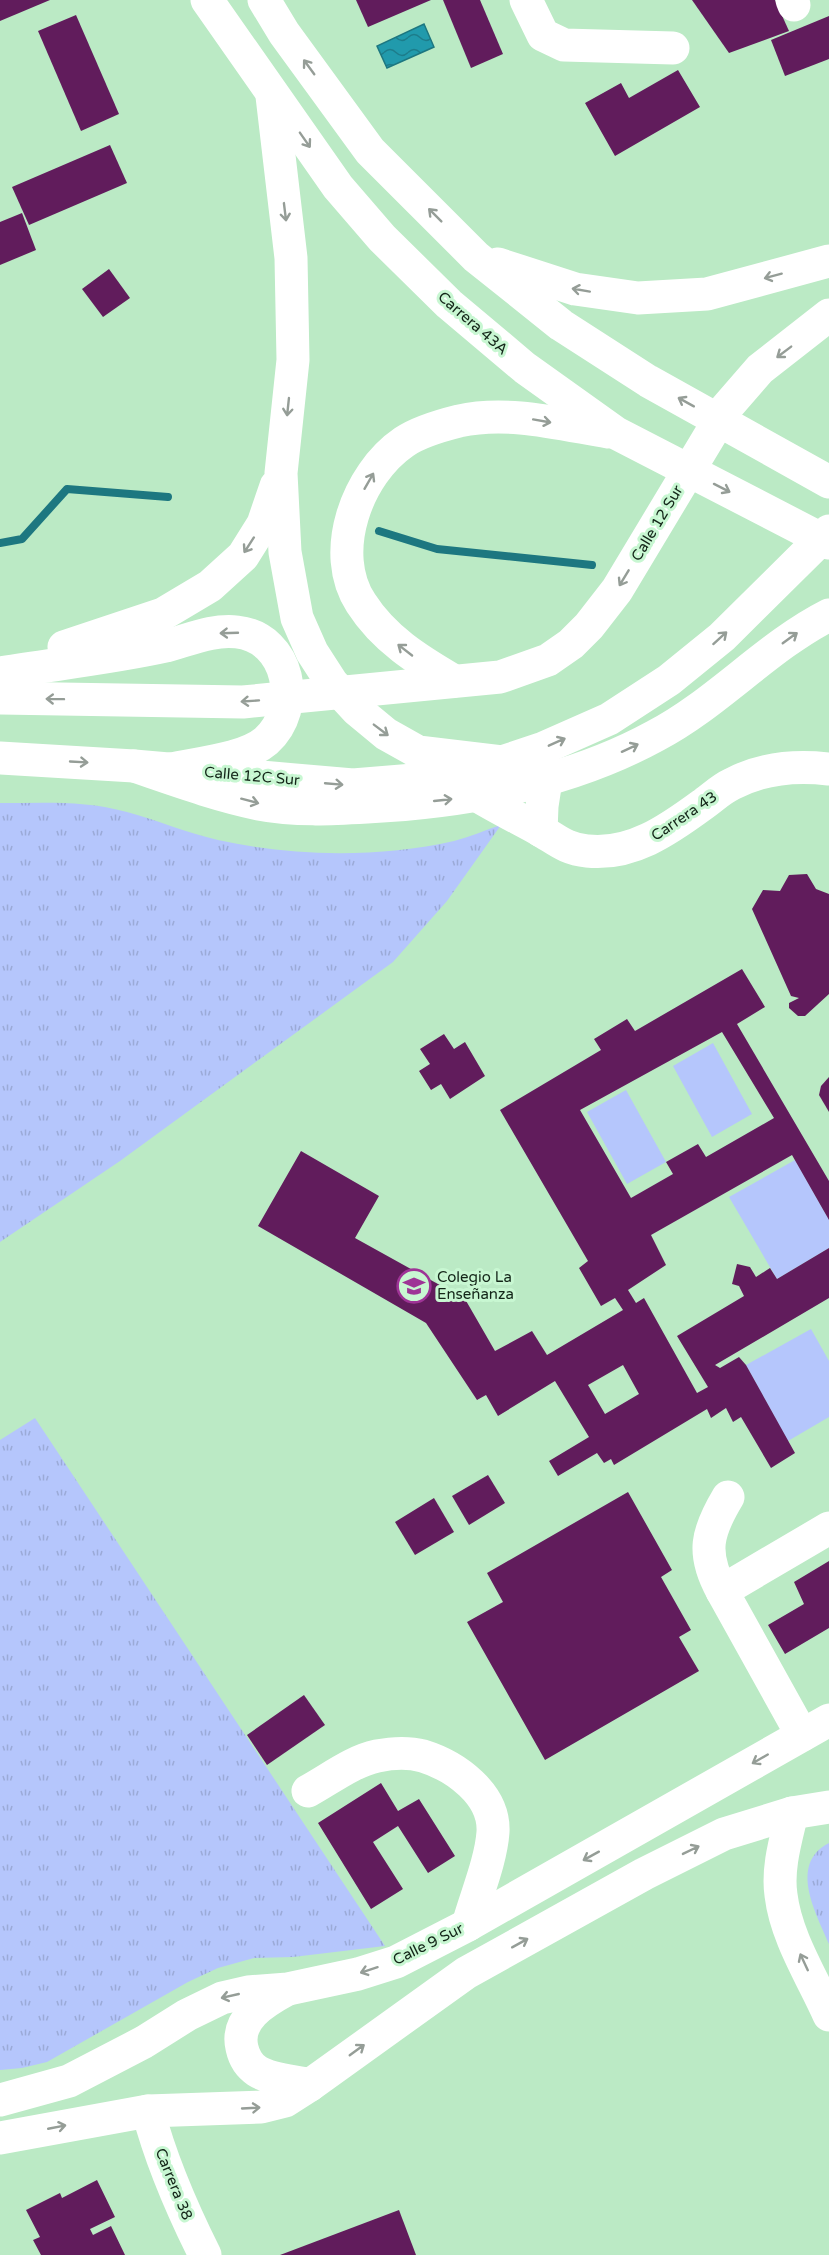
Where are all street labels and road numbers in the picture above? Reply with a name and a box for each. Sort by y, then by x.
street label: Carrera 43A [434,288,512,358]
street label: Calle 12 Sur [627,482,687,564]
street label: Calle 12C Sur [203,763,301,789]
street label: Carrera 43 [648,787,720,845]
street label: Calle 9 Sur [390,1919,466,1969]
street label: Carrera 38 [152,2146,196,2222]

